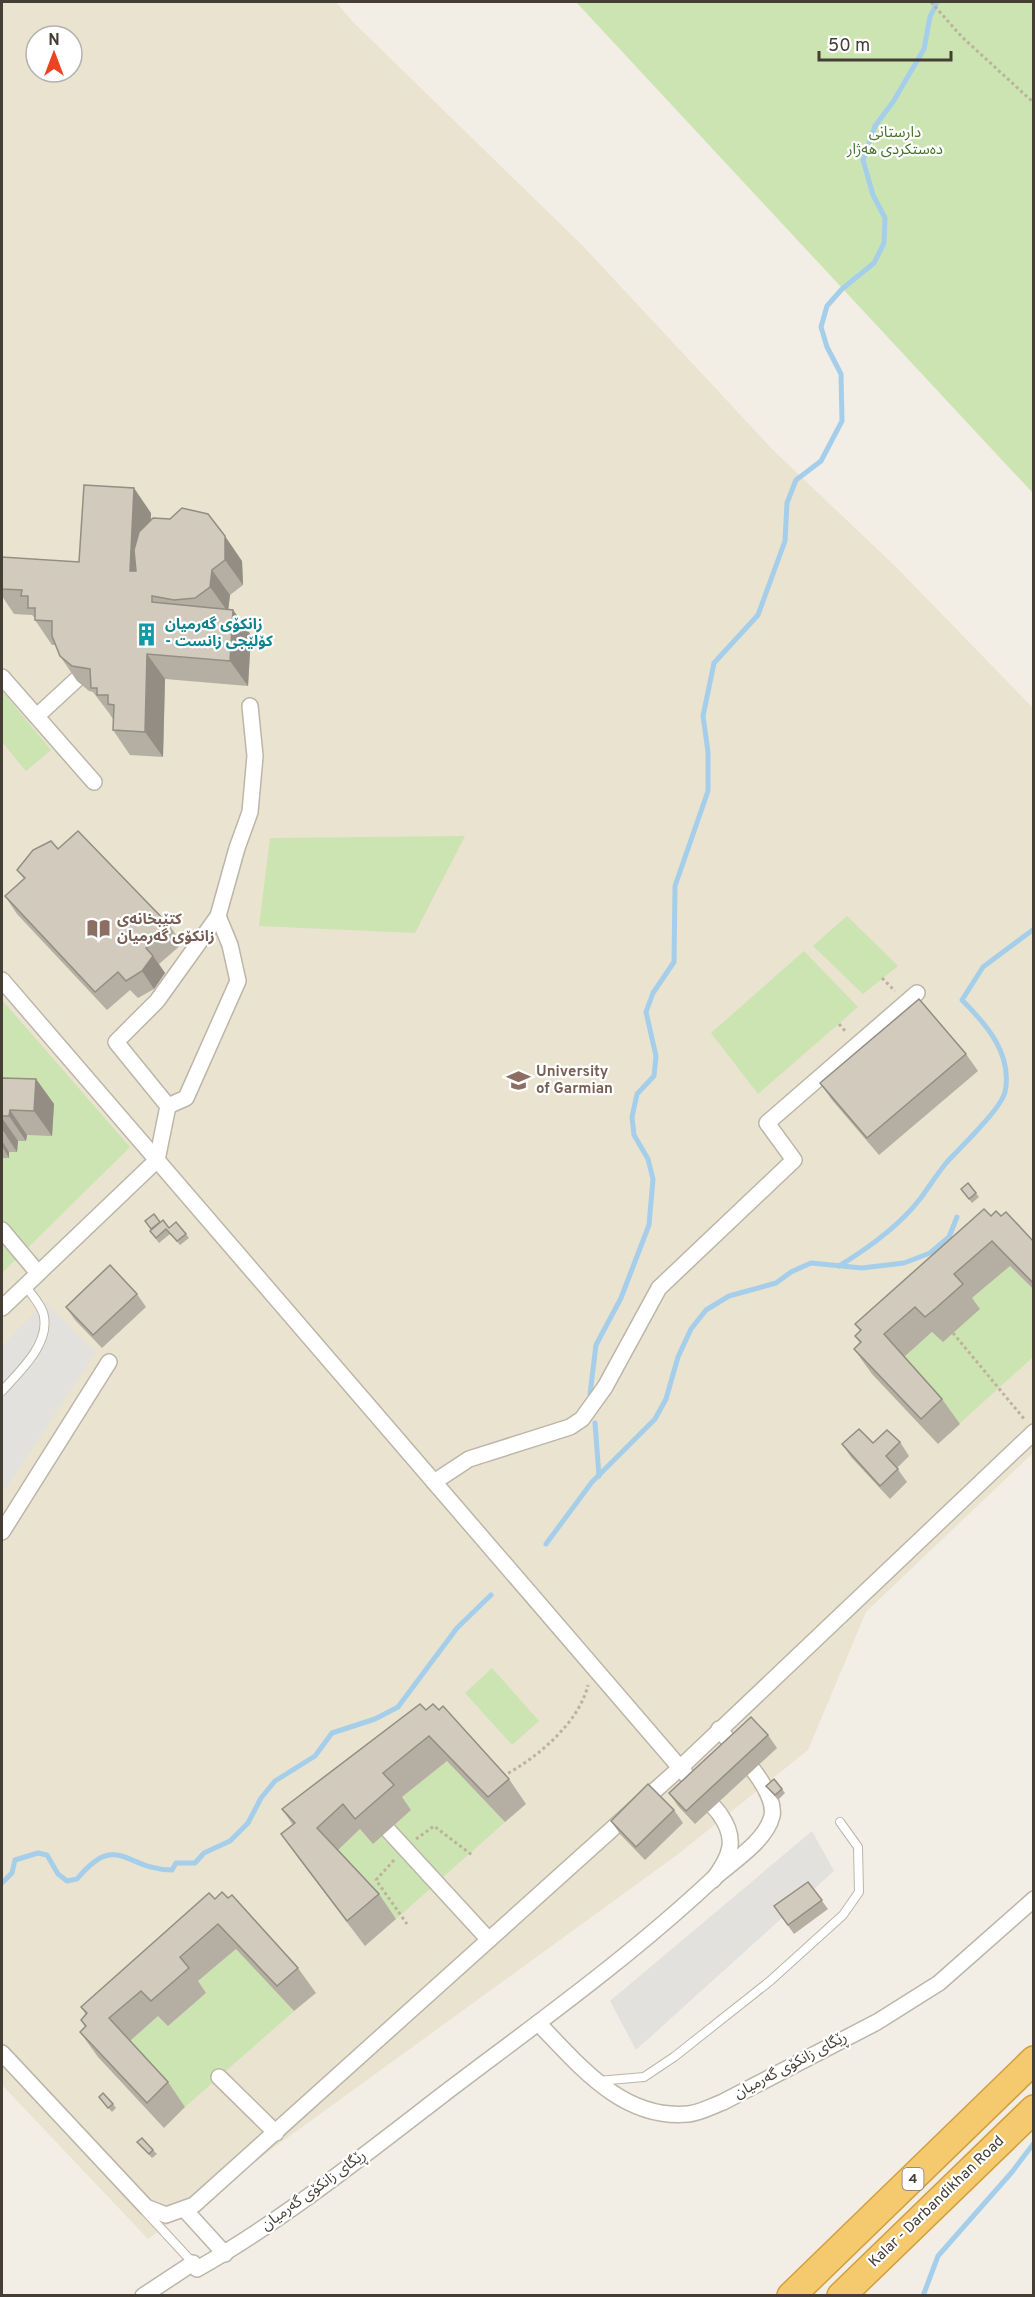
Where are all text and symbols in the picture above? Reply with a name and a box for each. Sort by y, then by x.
north arrow [24,24,84,84]
scale bar [819,24,951,62]
text: N [48,31,60,51]
text: 50 m [828,35,870,58]
park label: دارستانی دەستکردی هەژار [846,124,943,160]
place label: زانکۆی گەرمیان - کۆلێجی زانست [165,615,273,652]
building icon: زانکۆی گەرمیان - کۆلێجی زانست [134,621,160,647]
place label: کتێبخانەی زانکۆی گەرمیان [117,911,215,947]
library icon: کتێبخانەی زانکۆی گەرمیان [86,916,112,942]
place label: University of Garmian [536,1063,613,1099]
school or university icon: University of Garmian [505,1068,531,1094]
street label: ڕێگای زانکۆی گەرمیان [731,2028,851,2105]
street label: Kalar - Darbandikhan Road [865,2132,1009,2272]
street label: ڕێگای زانکۆی گەرمیان [258,2146,371,2236]
road number: 4 [902,2168,924,2190]

